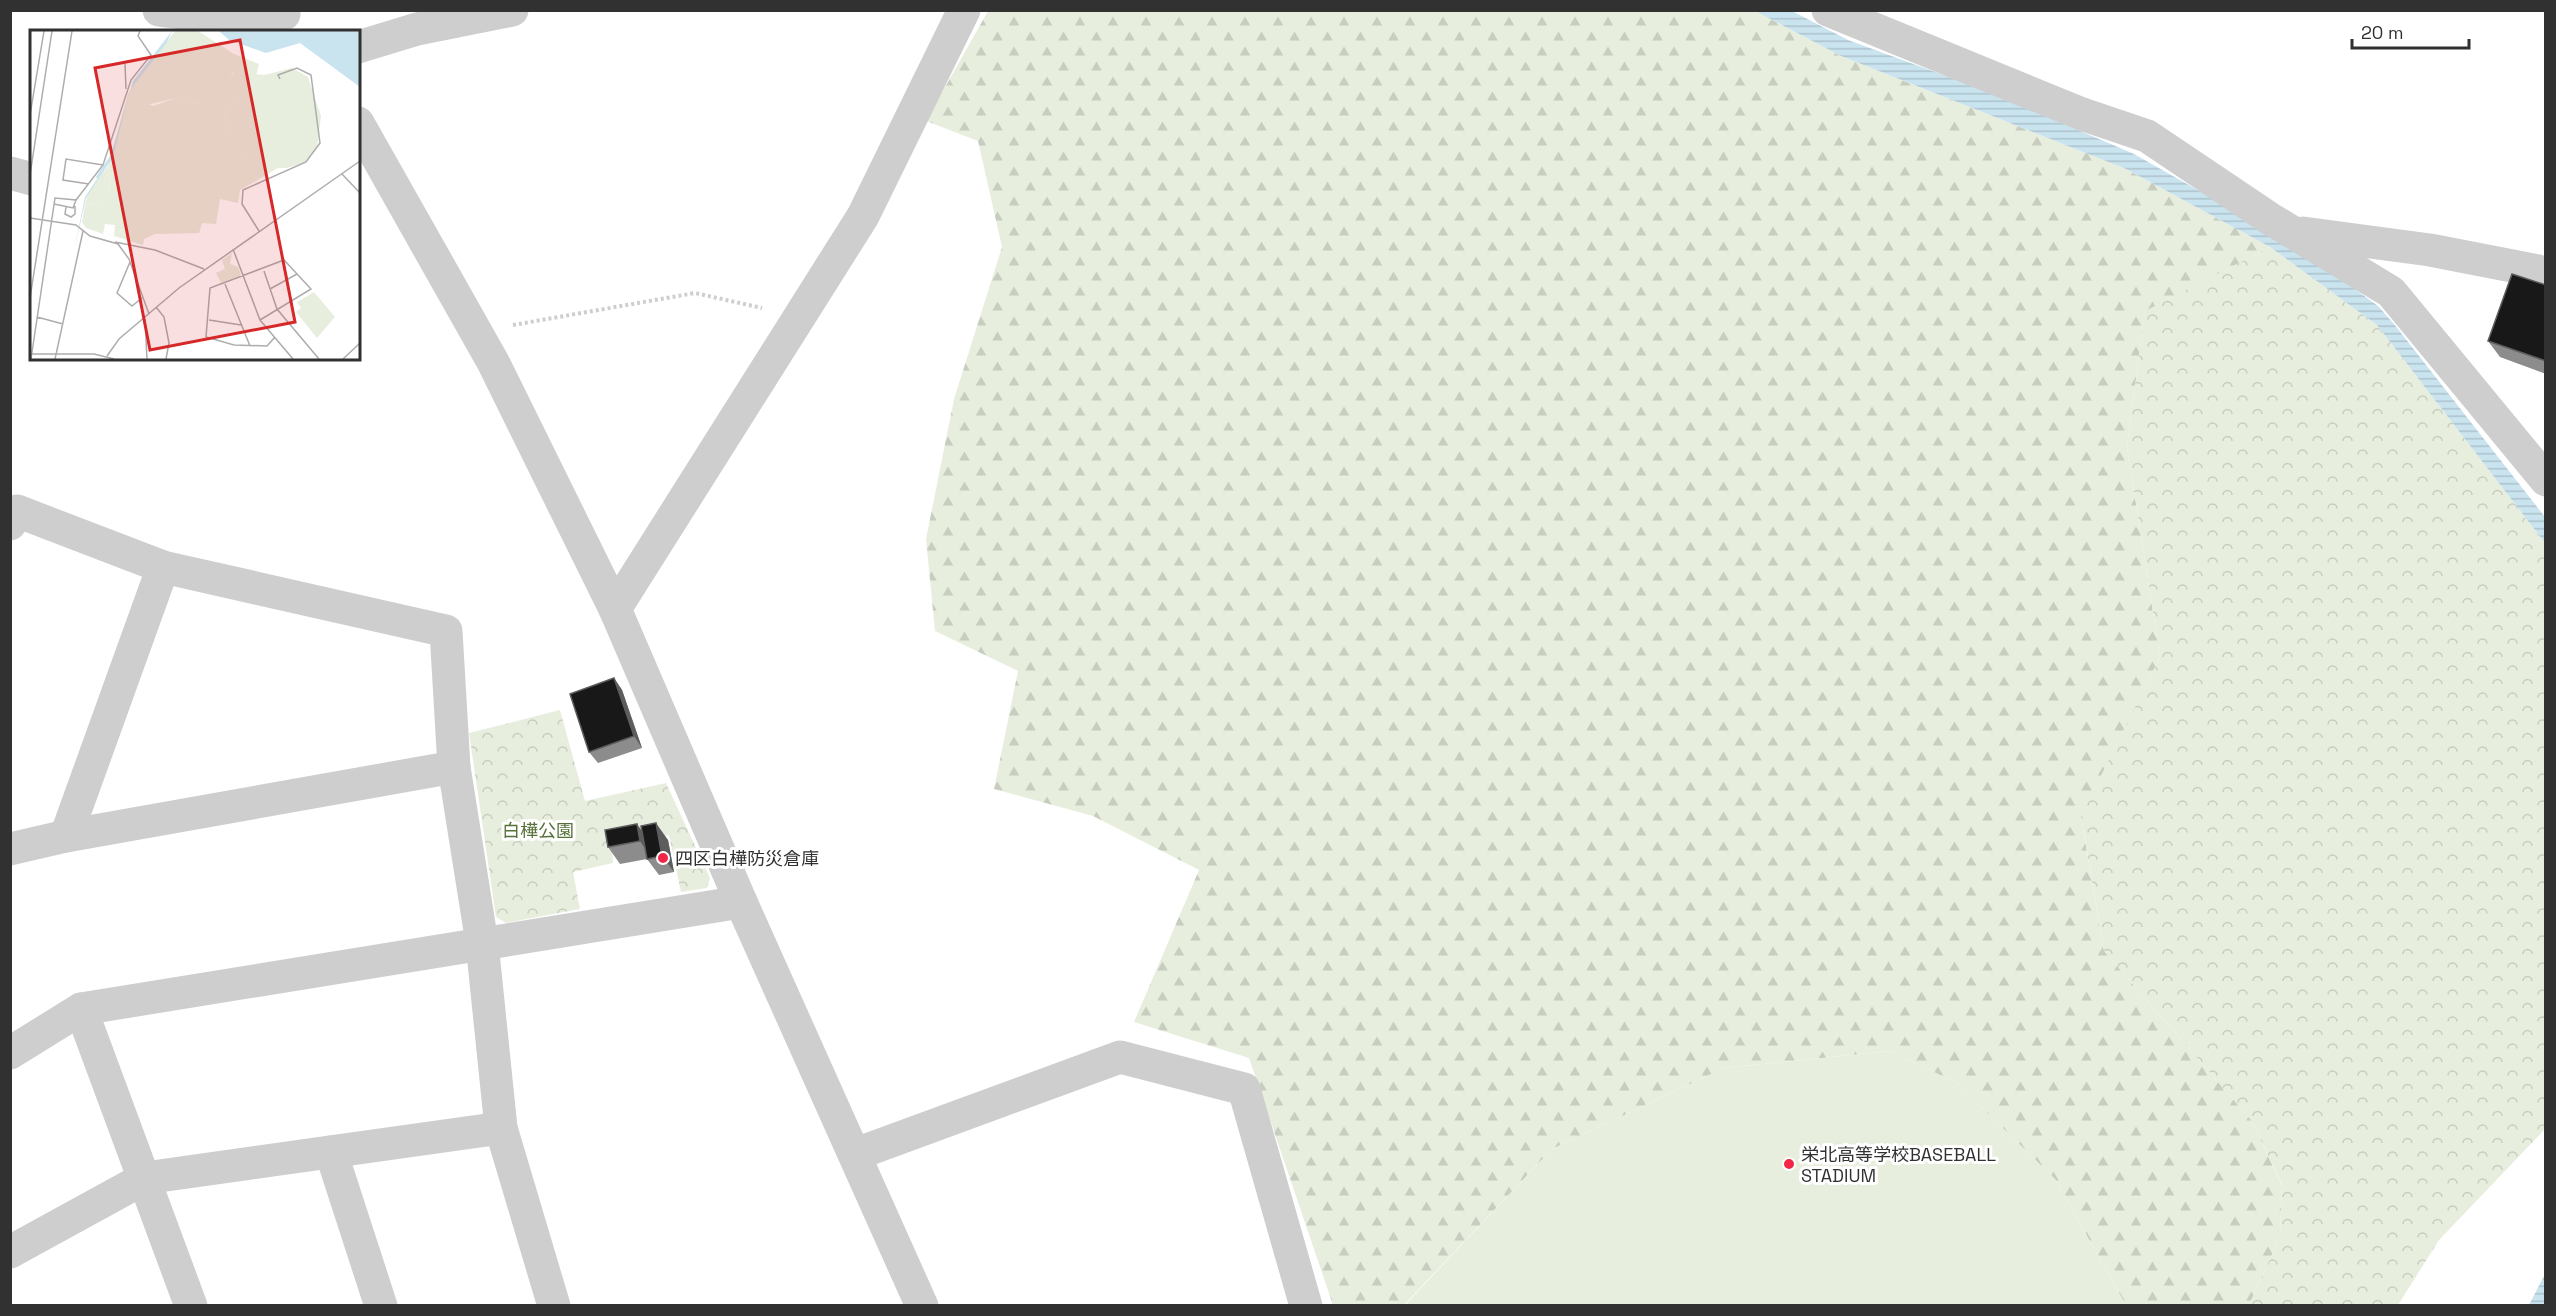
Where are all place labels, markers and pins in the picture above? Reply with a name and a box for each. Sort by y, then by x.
place label: 四区白樺防災倉庫 [675,847,819,870]
marker: 四区白樺防災倉庫 [656,851,670,865]
place label: 栄北高等学校BASEBALL STADIUM [1801,1143,1996,1187]
marker: 栄北高等学校BASEBALL STADIUM [1782,1157,1796,1171]

